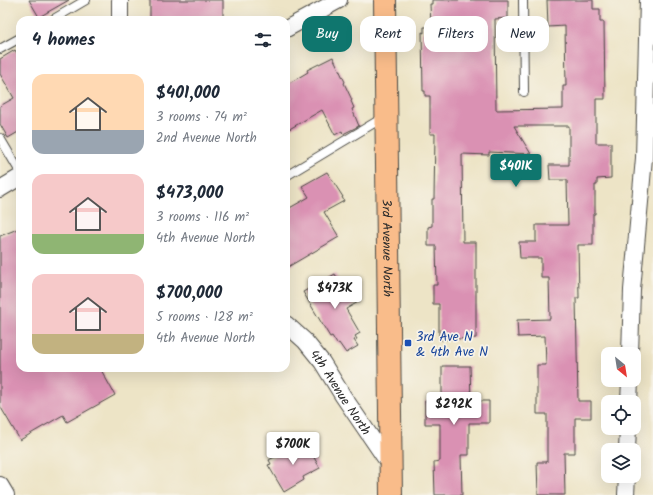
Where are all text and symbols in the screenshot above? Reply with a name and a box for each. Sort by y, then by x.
chip: Buy [302,16,352,52]
chip: Rent [360,16,416,52]
chip: Filters [424,16,488,52]
chip: New [496,16,549,52]
text: 4 homes [32,27,95,54]
icon: filters [252,29,274,51]
text: $401,000 [156,80,220,107]
icon: home [64,90,112,138]
text: 3 rooms · 74 m² [156,107,247,128]
text: 2nd Avenue North [156,128,257,149]
pin: $401K [488,154,544,188]
text: $401K [499,156,533,177]
text: $473,000 [156,180,223,207]
icon: home [64,190,112,238]
street label: 3rd Avenue North [375,199,398,297]
text: 3 rooms · 116 m² [156,207,249,228]
text: 4th Avenue North [156,228,255,249]
pin: $473K [307,276,363,310]
text: $473K [317,278,353,299]
text: $700,000 [156,280,222,307]
icon: home [64,290,112,338]
text: 5 rooms · 128 m² [156,307,253,328]
place label: 3rd Ave N & 4th Ave N [416,327,488,363]
text: 4th Avenue North [156,328,255,349]
marker: 3rd Ave N & 4th Ave N [403,338,413,348]
street label: 4th Avenue North [304,345,376,440]
north arrow [601,347,641,387]
map controls [601,347,641,483]
pin: $292K [426,392,482,426]
text: $292K [435,394,473,415]
button: locate [601,395,641,435]
pin: $700K [265,432,321,466]
text: $700K [276,434,311,455]
button: layers [601,443,641,483]

